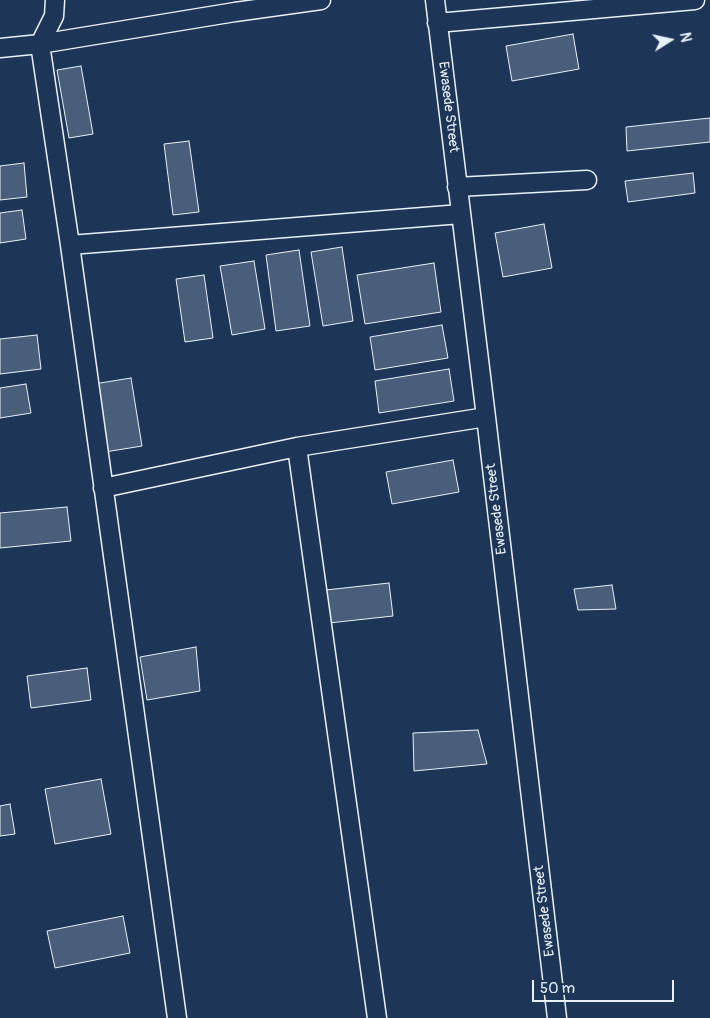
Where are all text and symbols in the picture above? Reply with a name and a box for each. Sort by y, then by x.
north arrow [645,15,695,65]
text: N [676,31,694,43]
street label: Ewasede Street [434,61,462,153]
street label: Ewasede Street [483,463,511,555]
street label: Ewasede Street [531,865,559,957]
scale bar [535,970,678,1002]
text: 50 m [540,979,575,998]

